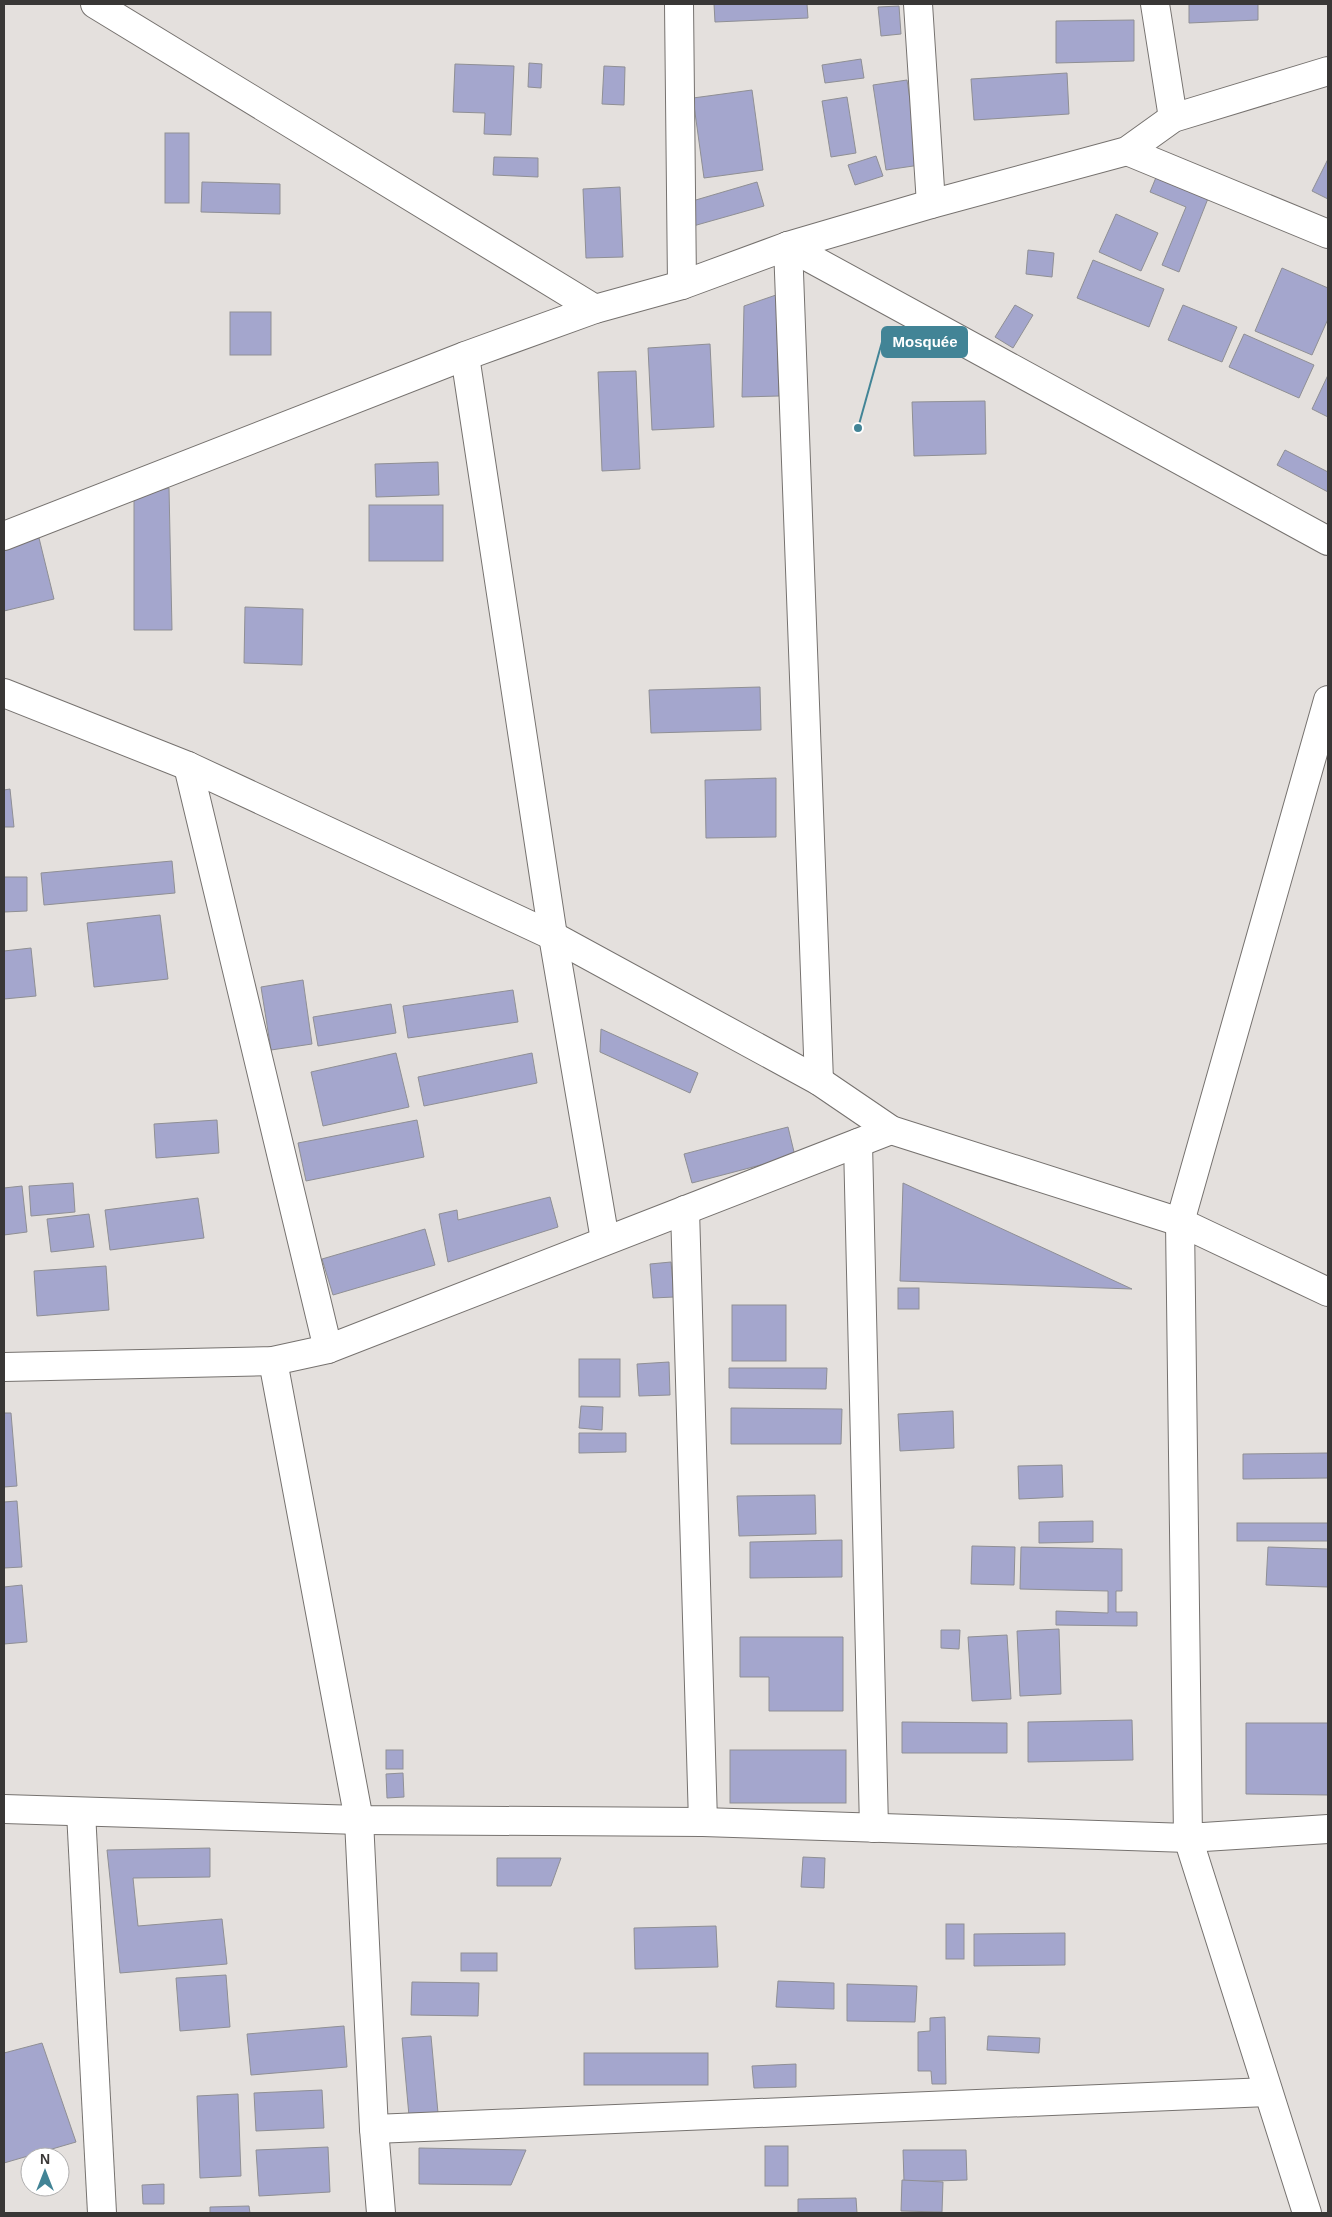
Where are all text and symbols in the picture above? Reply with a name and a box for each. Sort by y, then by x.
callout: Mosquée [882,327,967,357]
text: Mosquée [892,333,958,350]
north arrow [20,2147,70,2197]
text: N [40,2151,50,2167]

